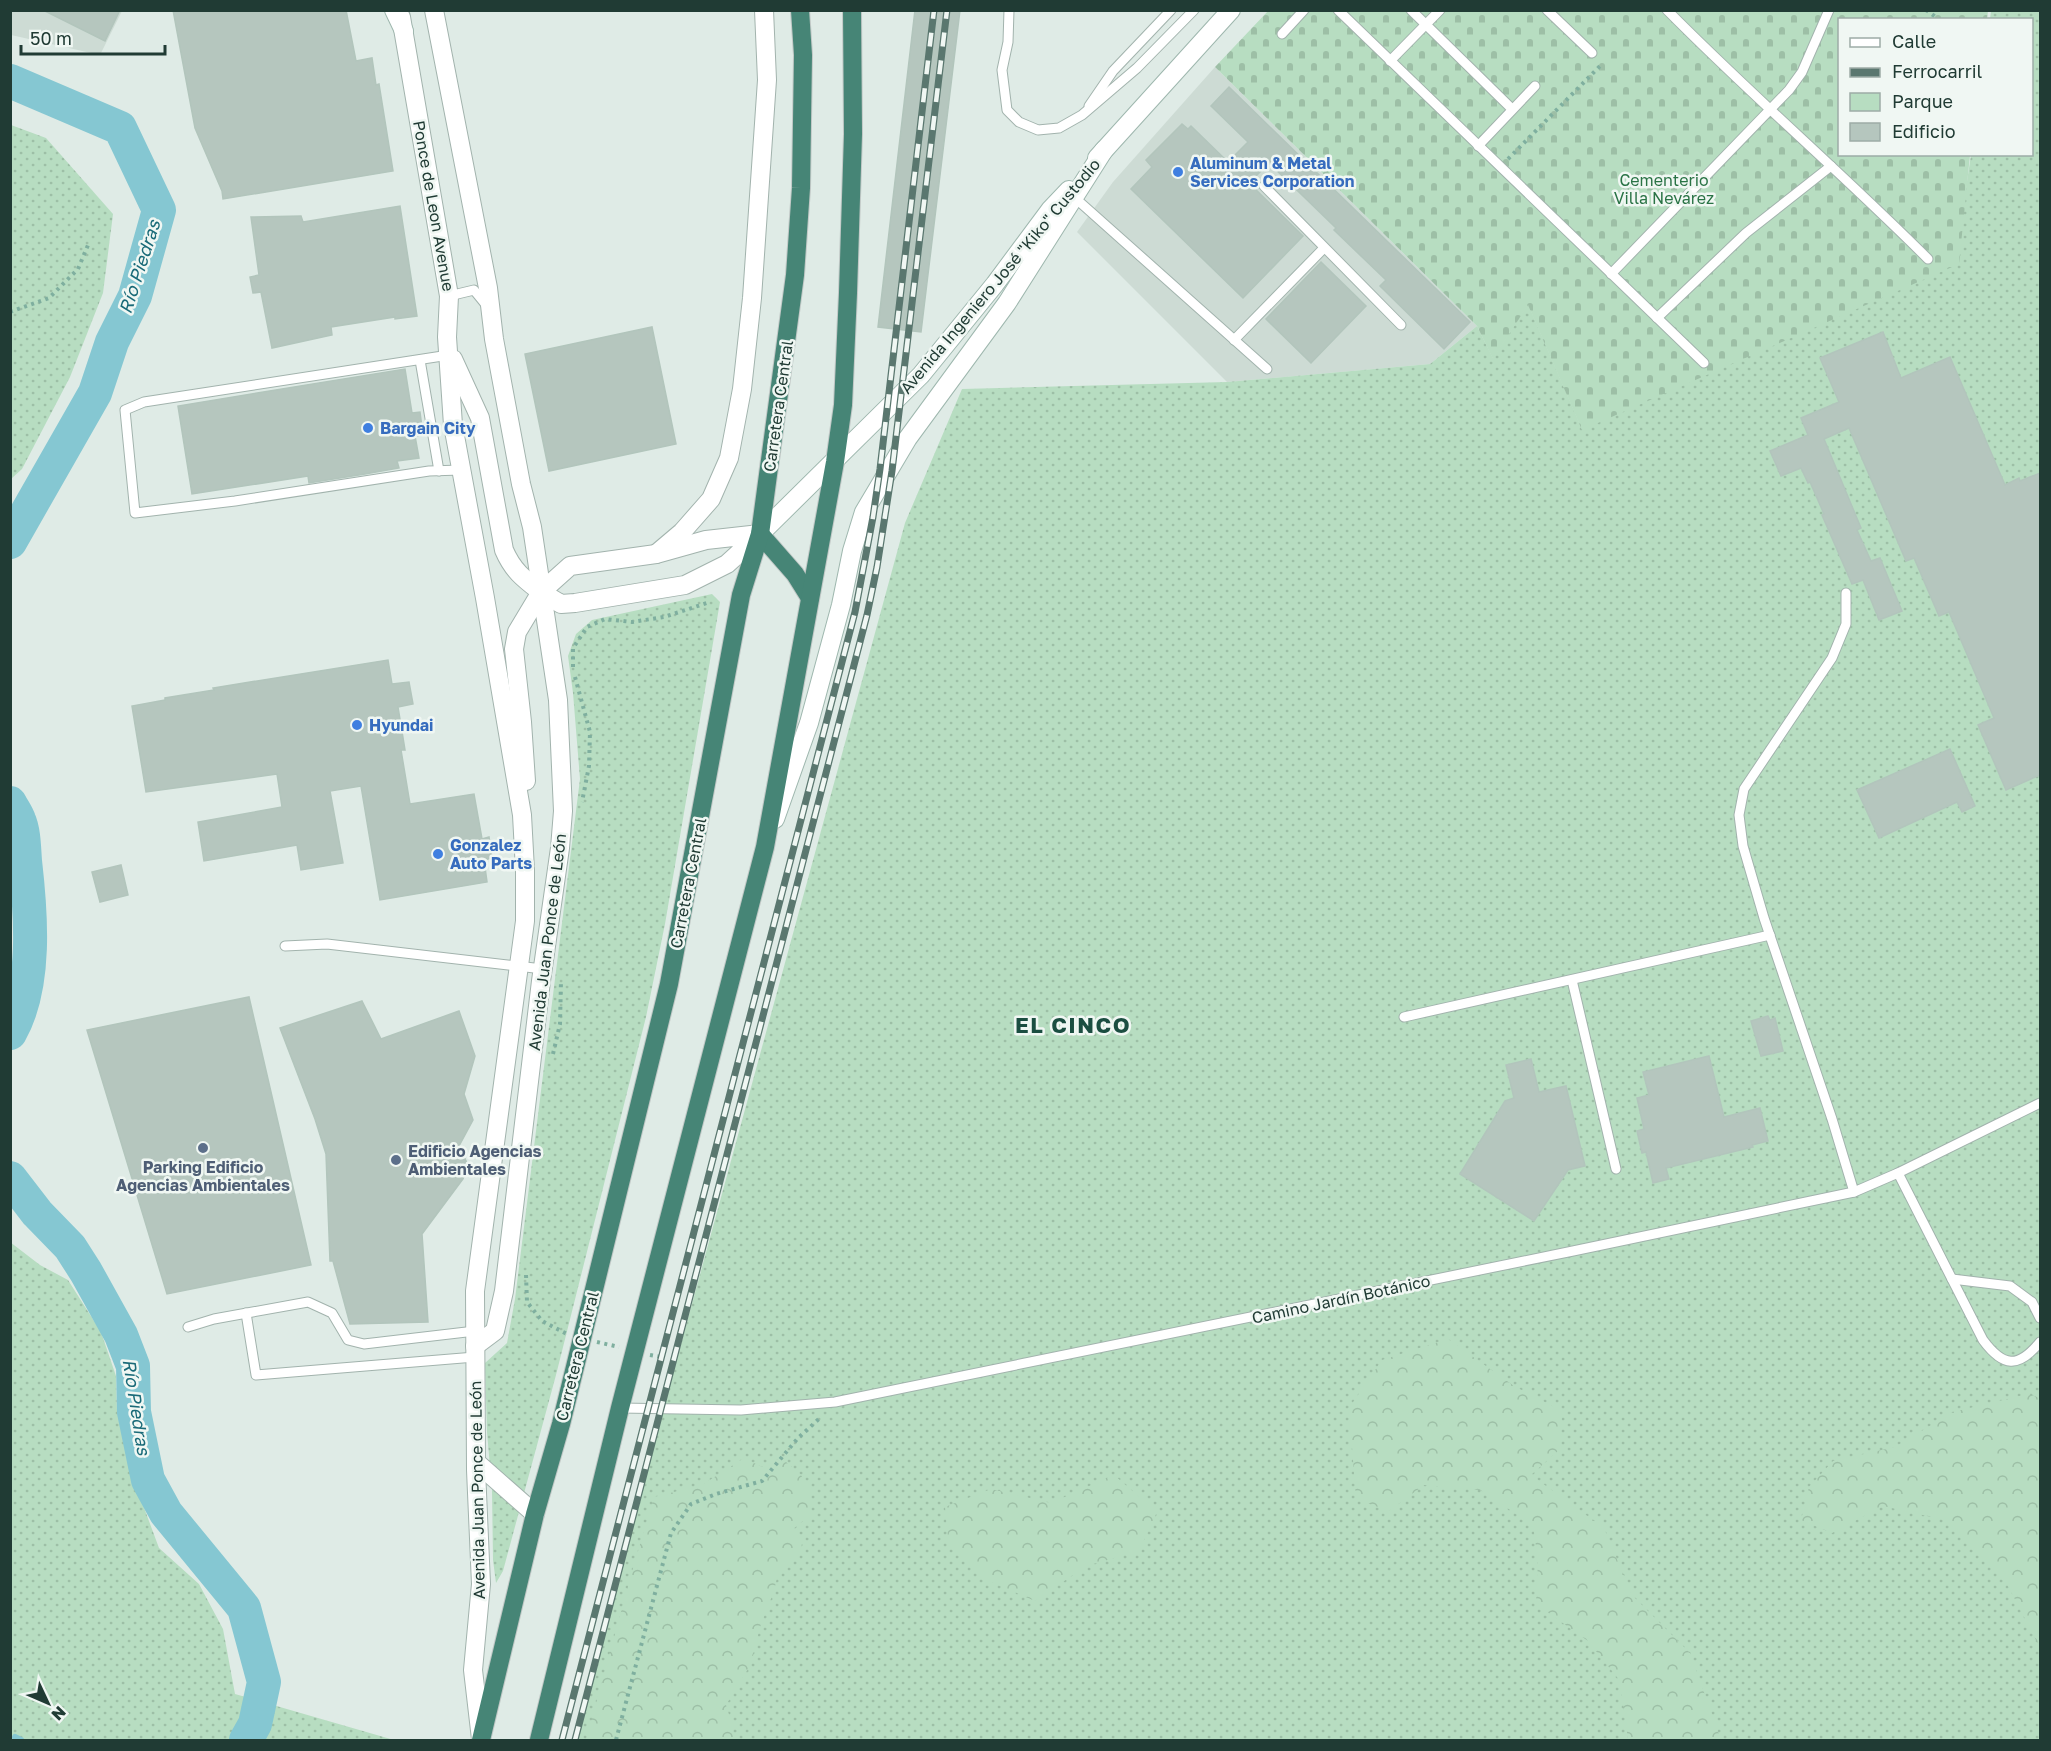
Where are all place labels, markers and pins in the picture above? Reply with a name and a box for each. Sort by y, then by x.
place label: Aluminum & Metal Services Corporation [1190,153,1354,191]
marker: Aluminum & Metal Services Corporation [1171,165,1185,179]
place label: Bargain City [380,418,476,438]
marker: Bargain City [361,421,375,435]
place label: Hyundai [369,715,433,735]
marker: Hyundai [350,718,364,732]
place label: Gonzalez Auto Parts [450,835,532,873]
marker: Gonzalez Auto Parts [431,847,445,861]
marker: Parking Edificio Agencias Ambientales [196,1141,210,1155]
place label: Edificio Agencias Ambientales [408,1141,542,1179]
marker: Edificio Agencias Ambientales [389,1153,403,1167]
place label: Parking Edificio Agencias Ambientales [116,1157,290,1195]

